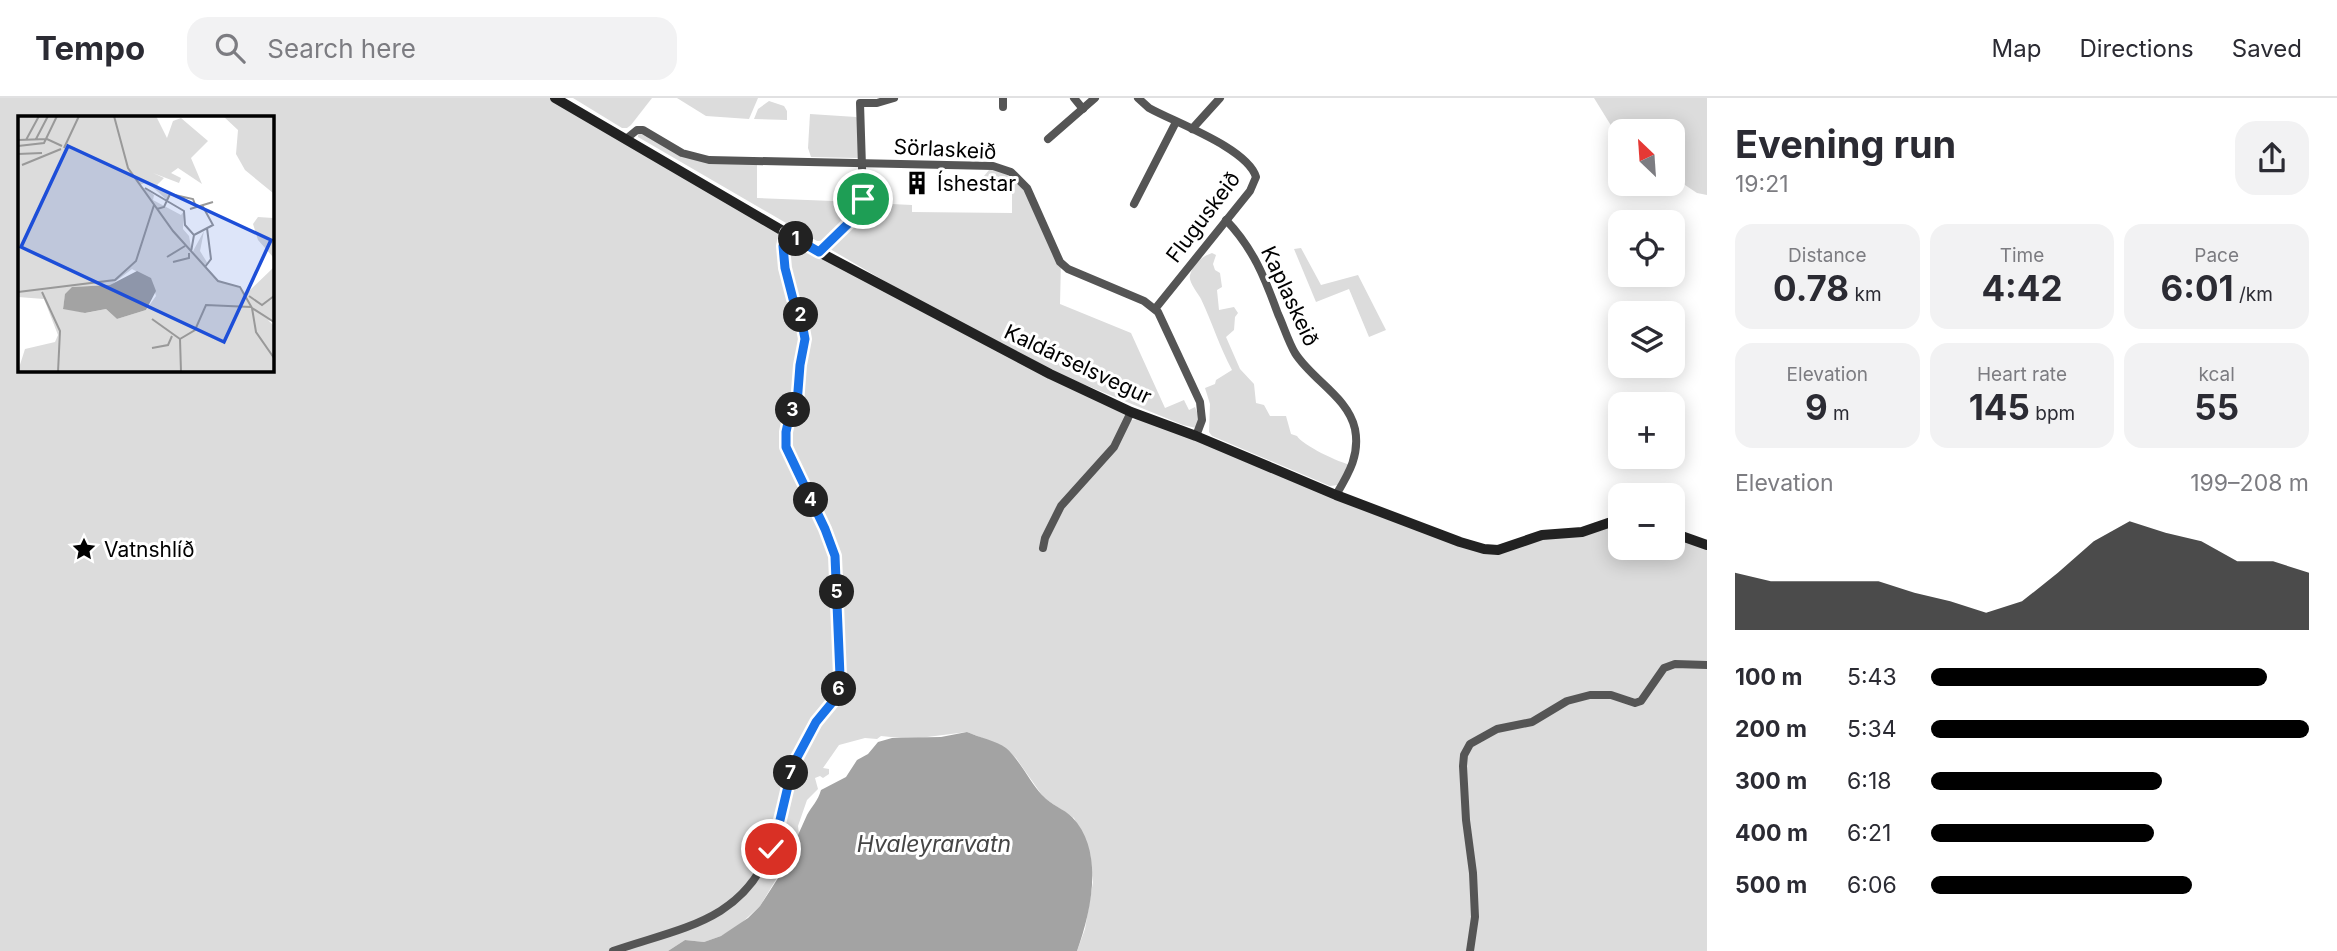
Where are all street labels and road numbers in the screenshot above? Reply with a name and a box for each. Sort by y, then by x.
street label: Sörlaskeið [893,134,997,164]
street label: Fluguskeið [1161,167,1245,267]
street label: Kaplaskeið [1256,242,1324,350]
street label: Kaldárselsvegur [1000,319,1156,409]

